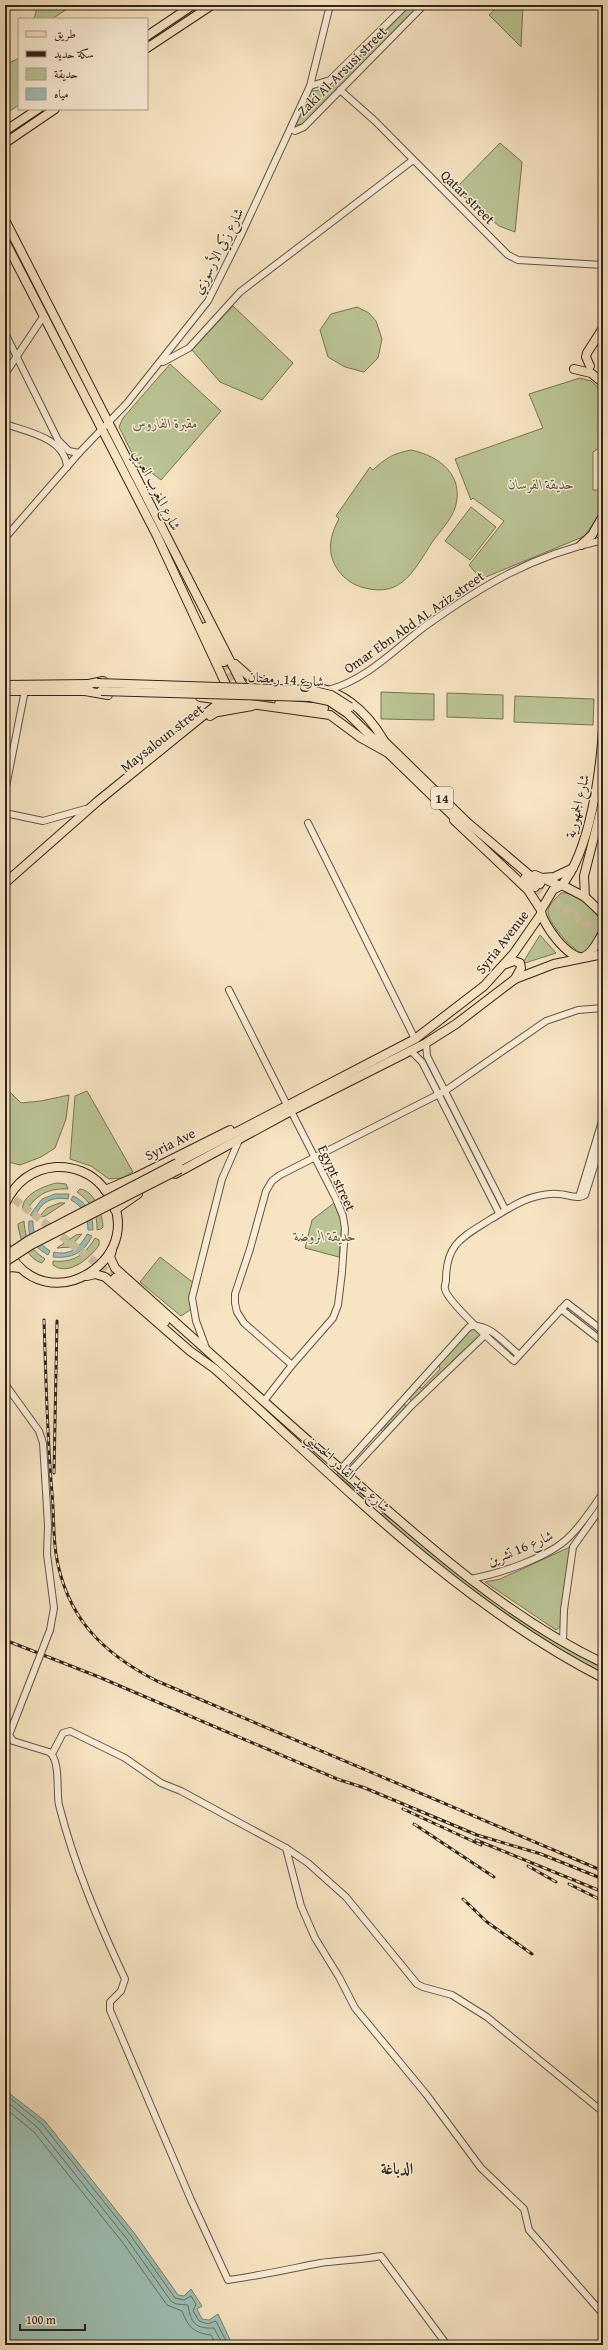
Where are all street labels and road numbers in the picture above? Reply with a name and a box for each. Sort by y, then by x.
street label: Zaki Al-Arsusi street [293,22,391,120]
street label: Qatar street [436,165,500,229]
street label: شارع زكي الأرسوزي [188,204,250,299]
street label: شارع المغرب العربي [126,446,186,535]
street label: Omar Ebn Abd AL Aziz street [340,566,488,678]
street label: شارع 14 رمضان [247,666,325,694]
street label: Maysaloun street [116,699,208,777]
street label: شارع الجمهورية [560,772,596,840]
road number: 14 [431,787,453,809]
street label: Syria Avenue [471,905,534,978]
street label: Syria Ave [141,1123,199,1165]
street label: Egypt street [313,1142,361,1214]
street label: شارع عبد القادر الحسيني [299,1427,395,1519]
street label: شارع 16 تشرين [484,1525,557,1573]

